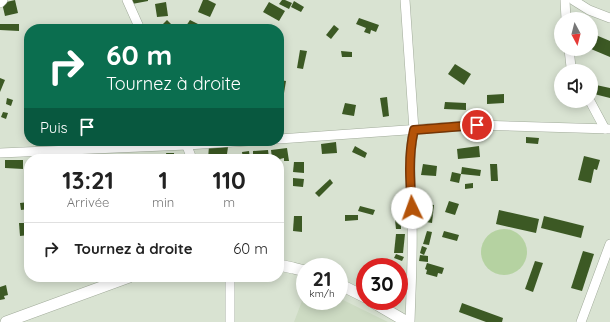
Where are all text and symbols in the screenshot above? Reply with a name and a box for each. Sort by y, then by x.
north arrow [554,12,598,56]
map controls [554,12,598,108]
text: 60 m [106,37,172,72]
icon: right [40,40,92,92]
button: sound [554,64,598,108]
text: Tournez à droite [106,72,241,95]
pin [460,108,494,142]
icon: arrive [466,114,488,136]
icon: arrive [76,116,98,138]
text: Puis [40,118,68,137]
text: 13:21 [62,165,114,195]
text: 1 [159,165,168,195]
text: 110 [212,165,246,195]
position arrow [391,187,433,229]
text: Arrivée [67,194,109,210]
text: min [152,194,174,210]
text: m [223,194,235,210]
icon: right [40,238,62,260]
text: Tournez à droite [74,239,193,258]
text: 60 m [233,239,268,258]
speed limit sign: 30 [356,258,408,310]
text: 21 [312,266,332,291]
text: km/h [309,287,335,300]

